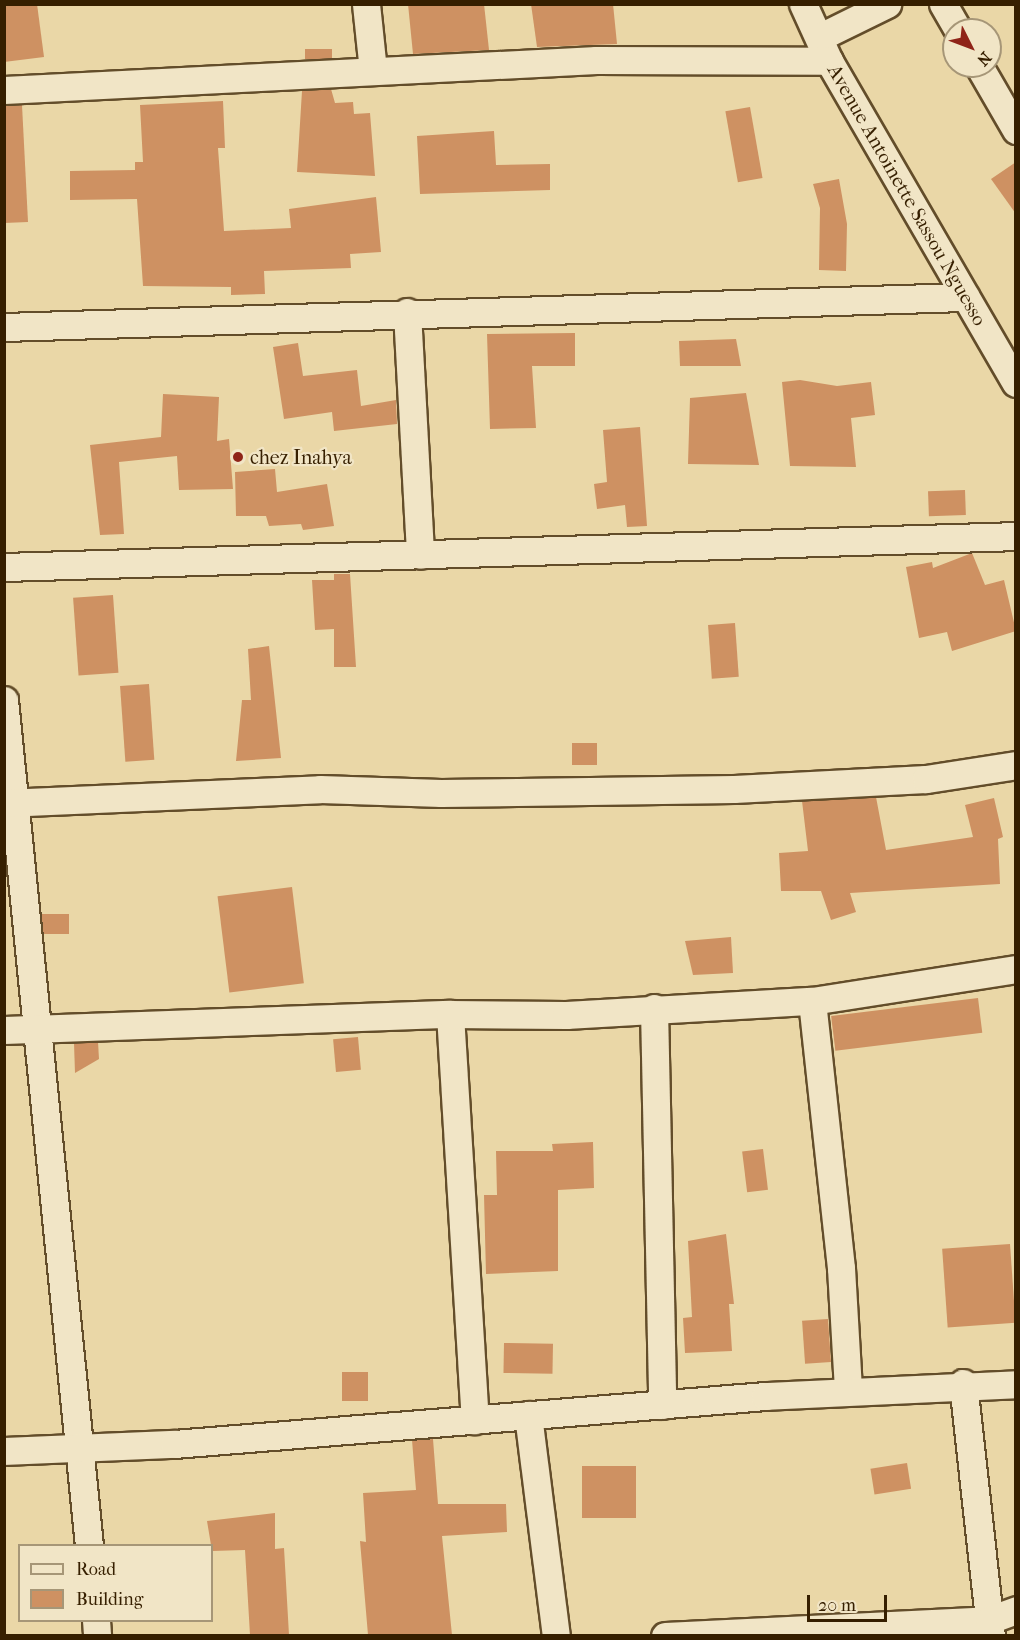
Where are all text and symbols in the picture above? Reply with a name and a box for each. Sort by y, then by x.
north arrow [942,18,1002,78]
street label: Avenue Antoinette Sassou Nguesso [822,60,992,330]
place label: chez Inahya [250,445,352,469]
marker: chez Inahya [231,450,245,464]
legend [18,1544,213,1622]
text: Road [76,1559,116,1580]
scale bar [810,1583,890,1621]
text: Building [76,1589,143,1610]
text: 20 m [818,1595,856,1616]

